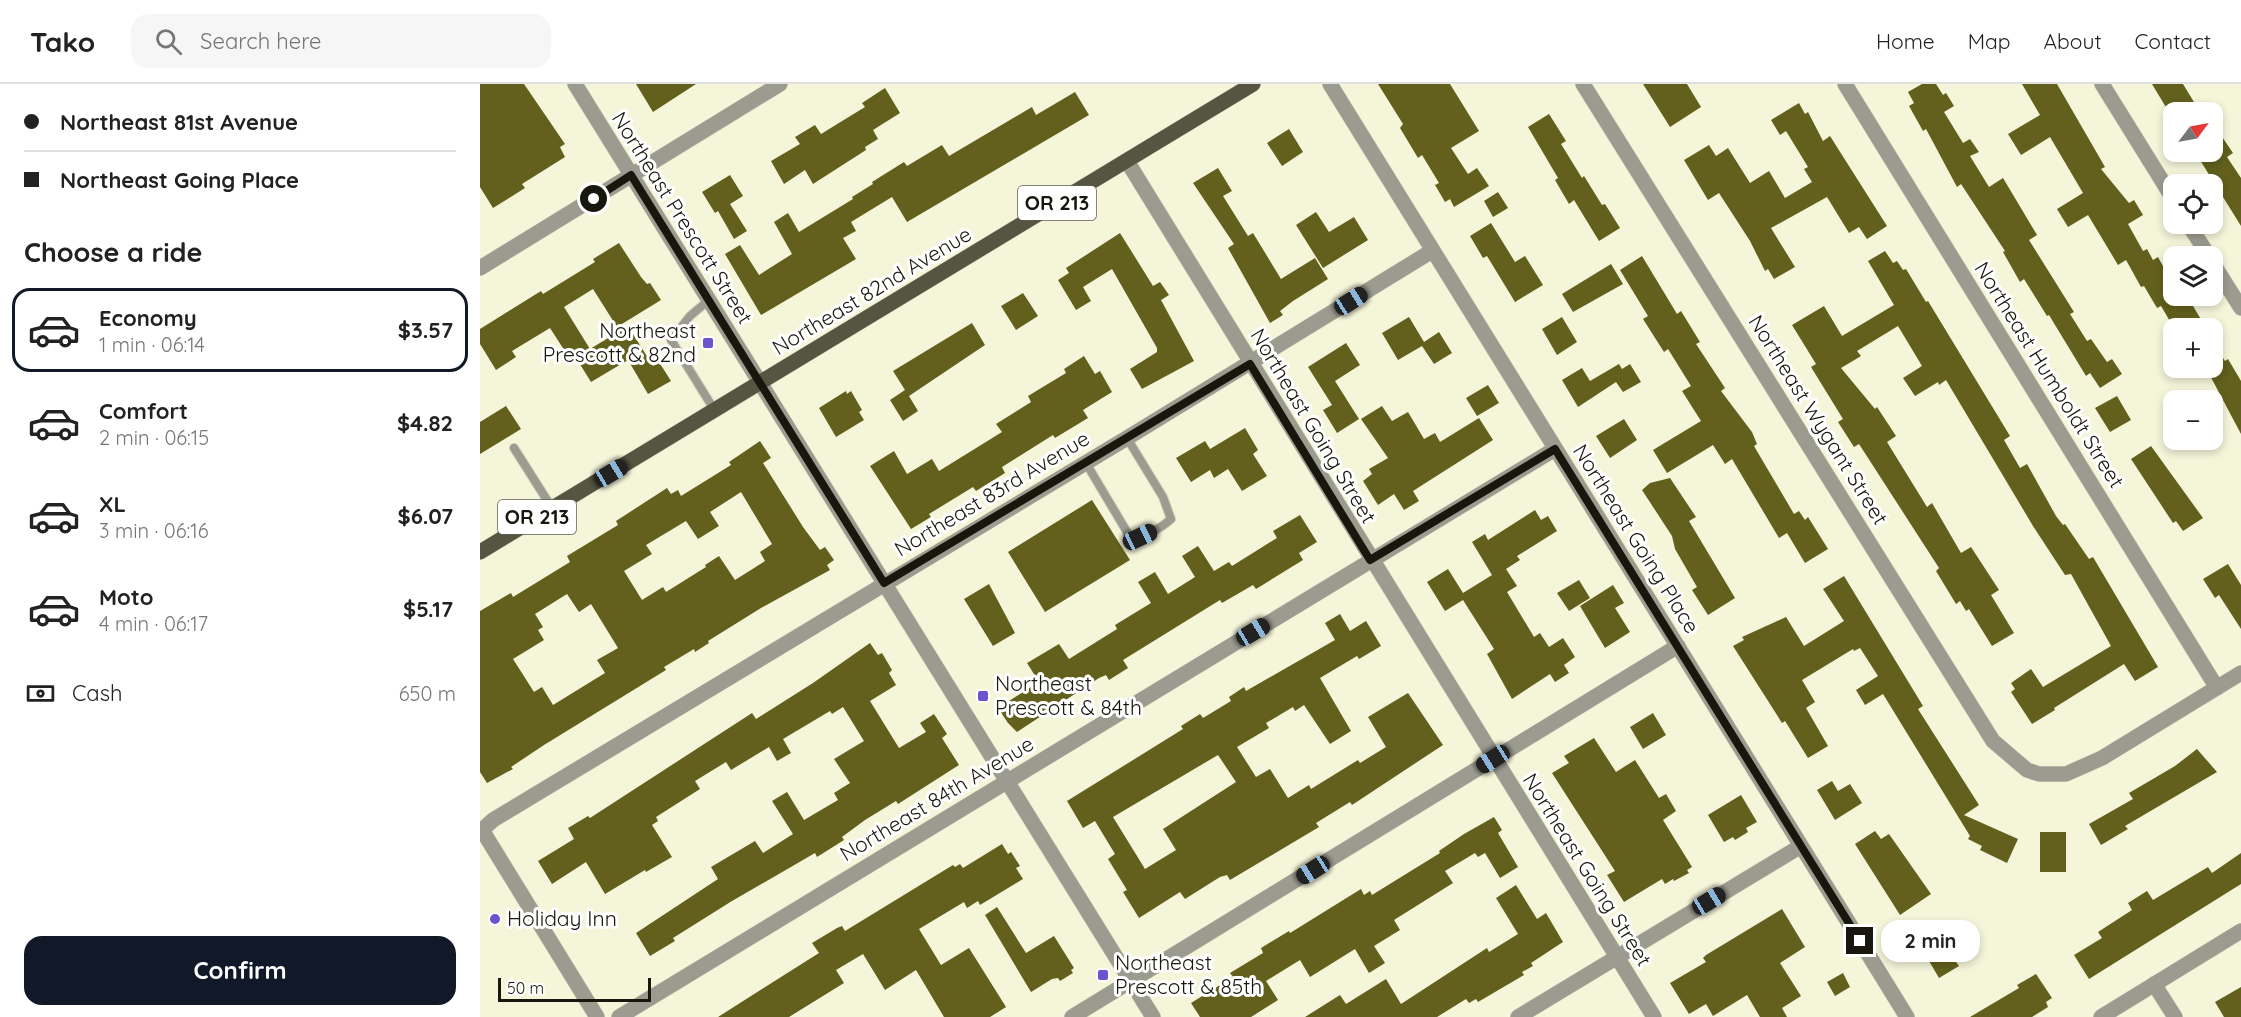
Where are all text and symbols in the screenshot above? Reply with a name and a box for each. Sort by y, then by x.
search box [131,14,551,68]
text: Tako [30,24,95,59]
icon: search [152,25,185,58]
text: Search here [200,27,322,55]
text: Home [1876,28,1935,54]
text: Map [1968,28,2011,54]
text: About [2044,28,2102,54]
text: Contact [2135,28,2211,54]
north arrow [2163,102,2223,162]
map controls [2163,102,2223,450]
street label: Northeast Prescott Street [607,107,759,328]
text: Northeast 81st Avenue [60,108,298,136]
text: Northeast Going Place [60,166,299,194]
button: locate [2163,174,2223,234]
route start [580,185,607,212]
road number: OR 213 [1018,186,1096,220]
street label: Northeast 82nd Avenue [767,220,976,360]
text: Choose a ride [24,235,202,269]
button: layers [2163,246,2223,306]
street label: Northeast Humboldt Street [1969,257,2130,492]
car [1331,284,1371,318]
icon: car [27,303,81,357]
text: Economy [99,304,197,332]
street label: Northeast Wygant Street [1744,310,1894,529]
text: $3.57 [398,316,453,344]
place label: Northeast Prescott & 82nd [543,317,696,367]
button: + [2163,318,2223,378]
street label: Northeast Going Street [1245,323,1382,528]
text: 1 min · 06:14 [99,332,205,357]
marker: Northeast Prescott & 82nd [701,336,715,350]
button: − [2163,390,2223,450]
icon: car [27,396,81,450]
text: Comfort [99,397,188,425]
text: $4.82 [397,409,453,437]
text: 2 min · 06:15 [99,425,209,450]
street label: Northeast 83rd Avenue [889,425,1094,562]
street label: Northeast Going Place [1568,439,1706,638]
car [591,456,631,490]
icon: car [27,489,81,543]
text: XL [99,490,126,518]
road number: OR 213 [498,500,576,534]
text: $6.07 [398,502,453,530]
text: 3 min · 06:16 [99,518,208,543]
car [1120,521,1160,553]
icon: car [27,582,81,636]
text: Moto [99,583,153,611]
text: $5.17 [403,595,453,623]
text: 4 min · 06:17 [99,611,208,636]
car [1233,615,1273,649]
place label: Northeast Prescott & 84th [995,670,1142,720]
icon: cash [24,677,57,710]
text: Cash [72,679,123,707]
text: 650 m [399,681,456,706]
marker: Northeast Prescott & 84th [976,689,990,703]
street label: Northeast 84th Avenue [835,730,1038,866]
car [1473,742,1513,776]
street label: Northeast Going Street [1518,768,1658,971]
car [1293,853,1333,887]
car [1689,884,1729,918]
place label: Holiday Inn [507,905,617,931]
marker: Holiday Inn [488,912,502,926]
callout: 2 min [1881,920,1980,962]
route end [1846,927,1873,954]
text: 2 min [1904,928,1957,953]
button: Confirm [24,936,456,1005]
place label: Northeast Prescott & 85th [1115,949,1262,999]
marker: Northeast Prescott & 85th [1096,968,1110,982]
scale bar [498,975,651,1002]
text: 50 m [507,978,544,998]

